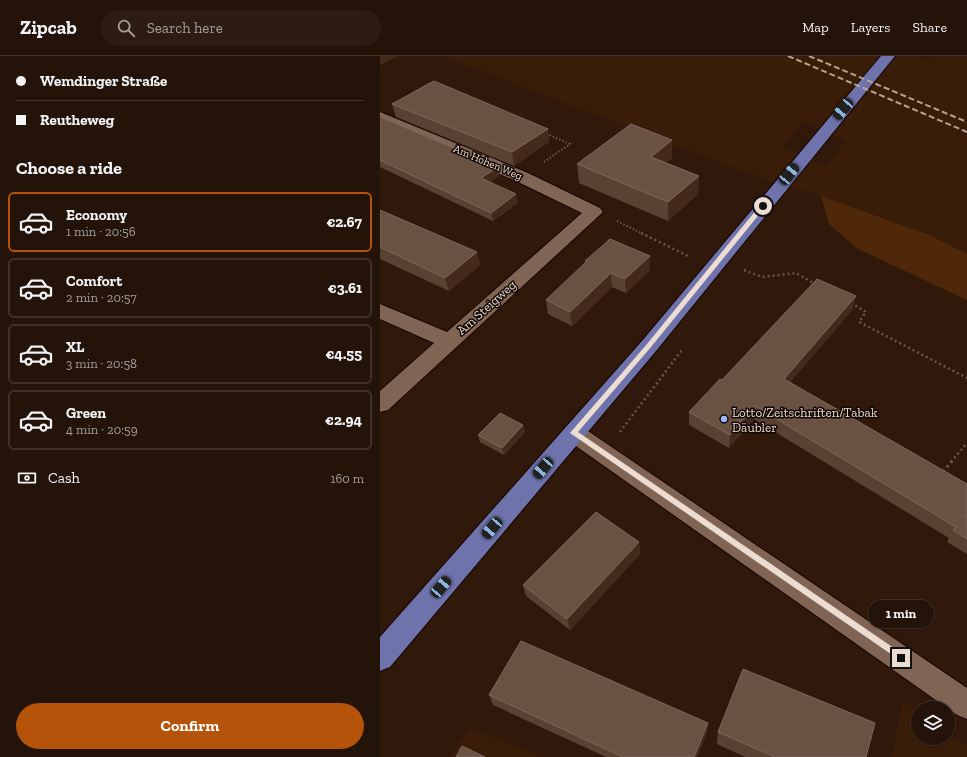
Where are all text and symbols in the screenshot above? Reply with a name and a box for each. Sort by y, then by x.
search box [101,10,381,46]
text: Zipcab [20,16,77,39]
icon: search [115,17,137,39]
text: Search here [147,19,223,37]
text: Map [802,19,829,36]
text: Layers [851,19,890,36]
text: Share [912,19,947,36]
text: Wemdinger Straße [40,72,167,90]
car [831,96,855,122]
text: Reutheweg [40,111,114,129]
street label: Am Hohen Weg [451,142,524,183]
text: Choose a ride [16,157,122,179]
car [777,161,801,187]
route start [754,197,772,215]
icon: car [18,204,54,240]
text: Economy [66,206,127,224]
text: €2.67 [326,213,362,231]
text: 1 min · 20:56 [66,224,136,239]
icon: car [18,270,54,306]
text: Comfort [66,272,122,290]
street label: Am Steigweg [454,277,519,338]
text: €3.61 [328,279,362,297]
text: 2 min · 20:57 [66,290,137,305]
icon: car [18,336,54,372]
text: XL [66,338,84,356]
text: €4.55 [325,345,362,363]
text: 3 min · 20:58 [66,356,137,371]
icon: car [18,402,54,438]
text: Green [66,404,106,422]
place label: Lotto/Zeitschriften/Tabak Däubler [732,405,878,435]
text: €2.94 [325,411,362,429]
marker: Lotto/Zeitschriften/Tabak Däubler [719,414,729,424]
text: 4 min · 20:59 [66,422,138,437]
car [531,455,555,481]
icon: cash [16,467,38,489]
text: Cash [48,469,80,487]
text: 160 m [330,471,364,486]
car [480,515,504,541]
car [429,574,453,600]
callout: 1 min [868,600,934,628]
text: 1 min [886,606,916,621]
route end [892,649,910,667]
map controls [911,701,955,745]
button: layers [911,701,955,745]
button: Confirm [16,703,364,749]

